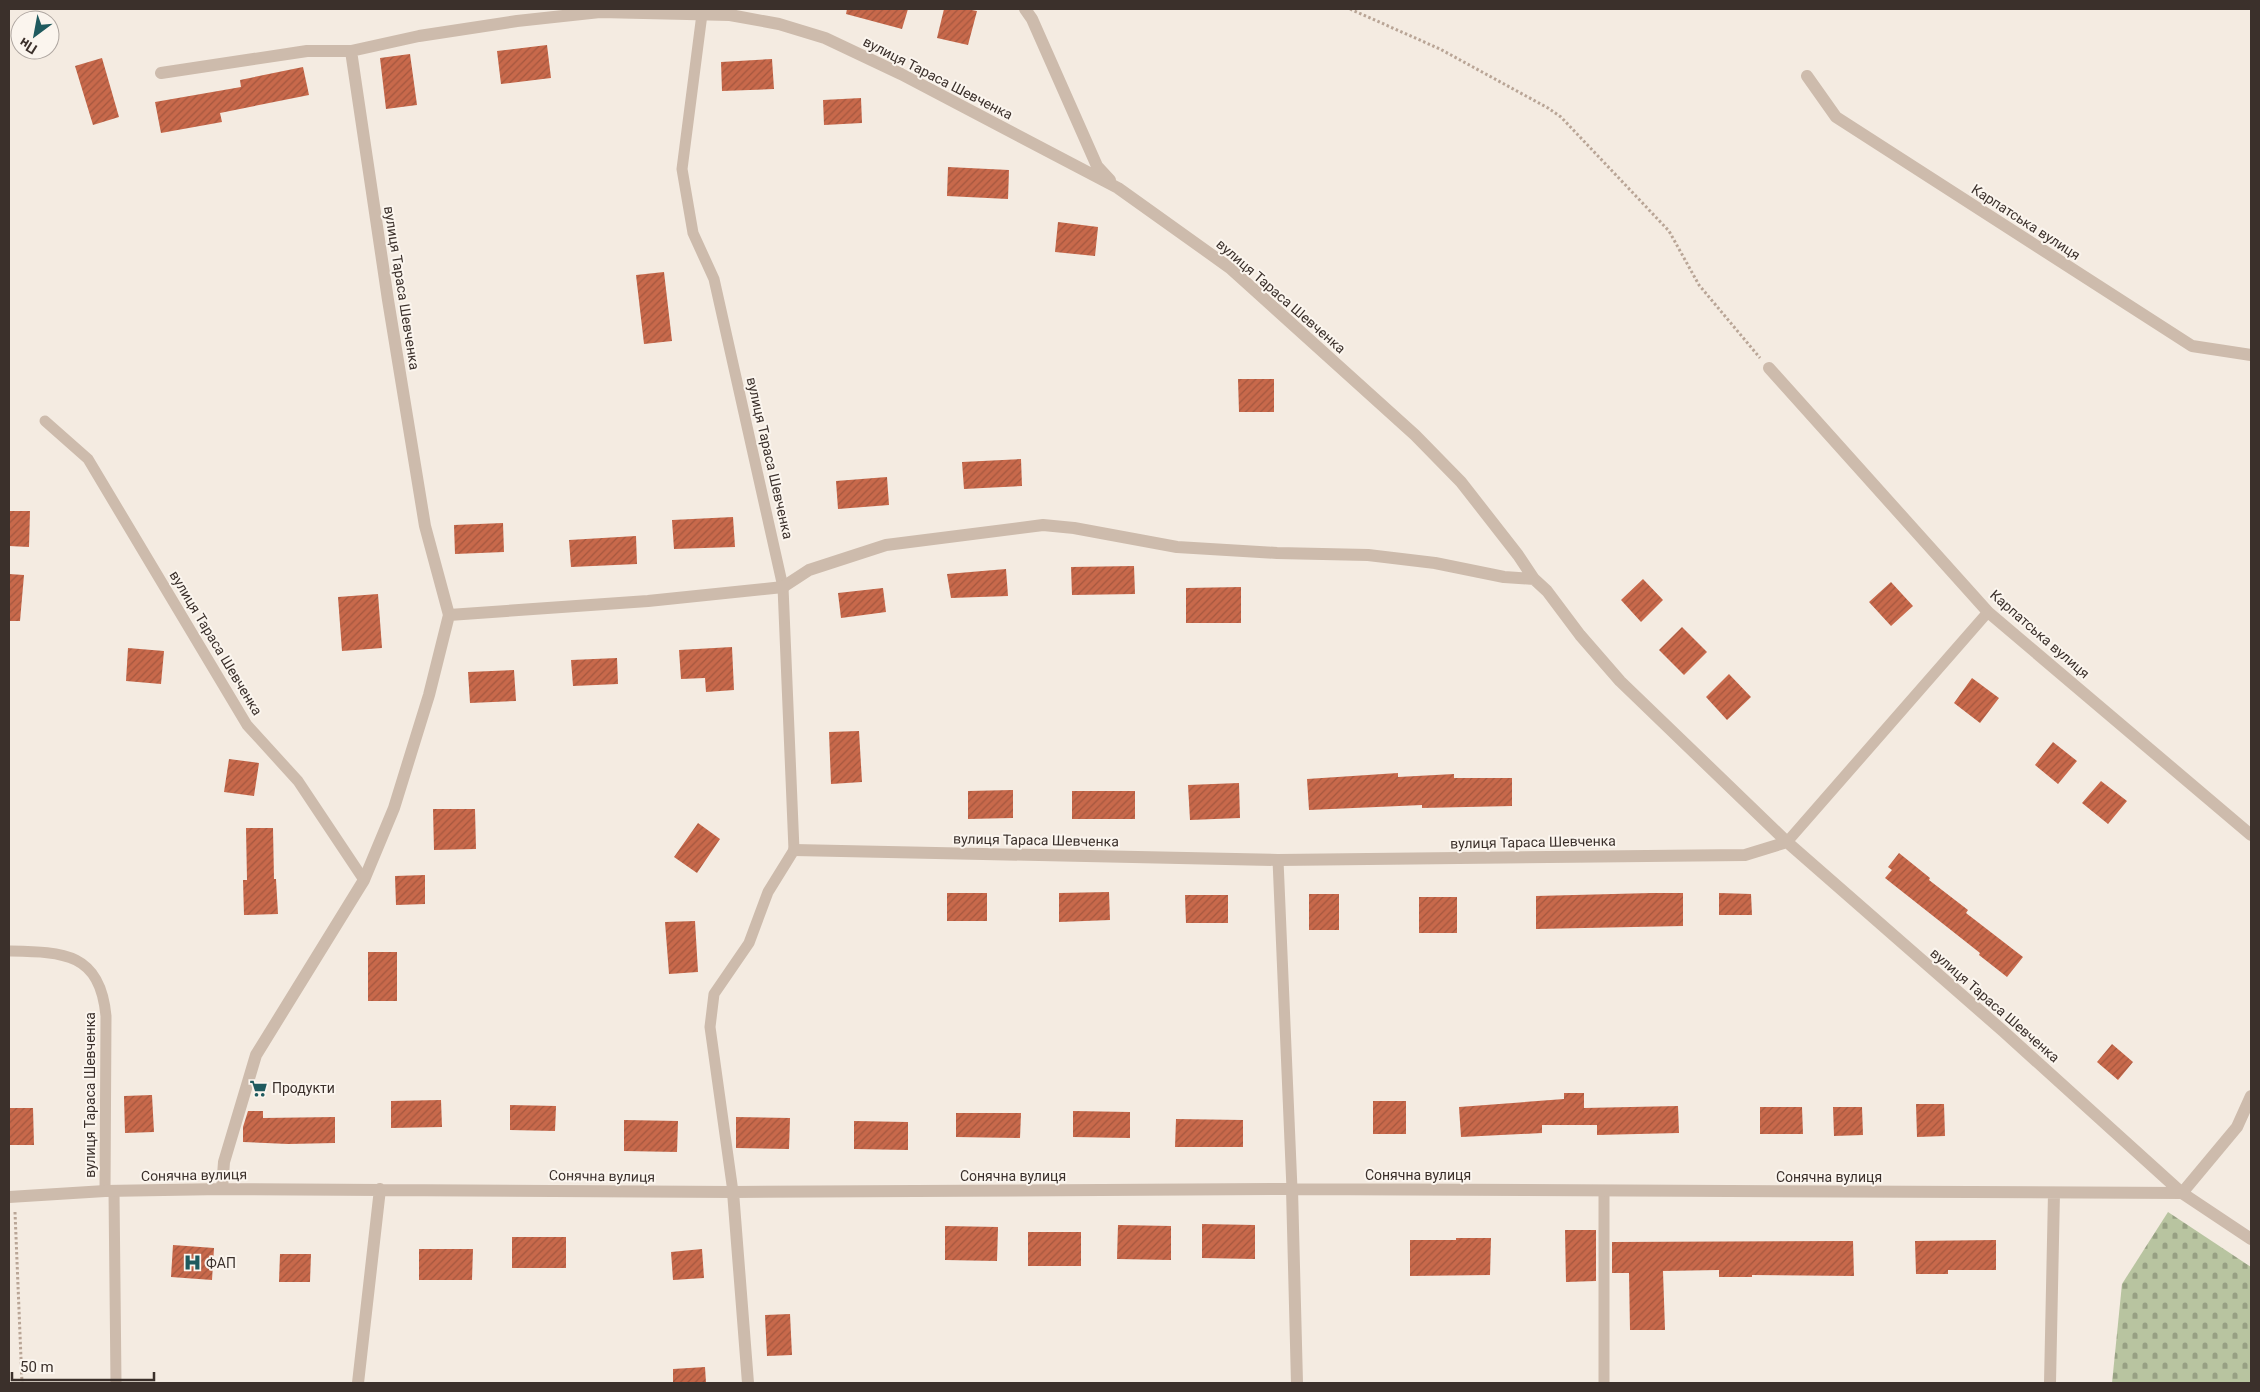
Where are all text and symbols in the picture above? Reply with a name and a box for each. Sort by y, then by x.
north arrow [10,10,60,60]
street label: вулиця Тараса Шевченка [861,33,1015,123]
text: Пн [16,34,40,58]
street label: Карпатська вулиця [1969,181,2083,263]
street label: вулиця Тараса Шевченка [381,205,423,371]
street label: вулиця Тараса Шевченка [1213,236,1349,356]
street label: вулиця Тараса Шевченка [744,375,796,541]
street label: вулиця Тараса Шевченка [166,568,266,718]
street label: Карпатська вулиця [1987,587,2093,681]
street label: вулиця Тараса Шевченка [953,831,1119,849]
street label: вулиця Тараса Шевченка [1450,833,1616,851]
street label: вулиця Тараса Шевченка [1927,945,2063,1065]
street label: вулиця Тараса Шевченка [82,1012,98,1178]
supermarket icon: Продукти [248,1078,268,1098]
place label: Продукти [272,1080,335,1096]
street label: Сонячна вулиця [141,1166,247,1184]
street label: Сонячна вулиця [549,1167,655,1185]
street label: Сонячна вулиця [1365,1167,1471,1183]
street label: Сонячна вулиця [960,1168,1066,1184]
street label: Сонячна вулиця [1776,1169,1882,1185]
hospital icon: ФАП [182,1253,202,1273]
place label: ФАП [206,1255,236,1271]
scale bar [12,1350,155,1382]
text: 50 m [20,1358,54,1376]

